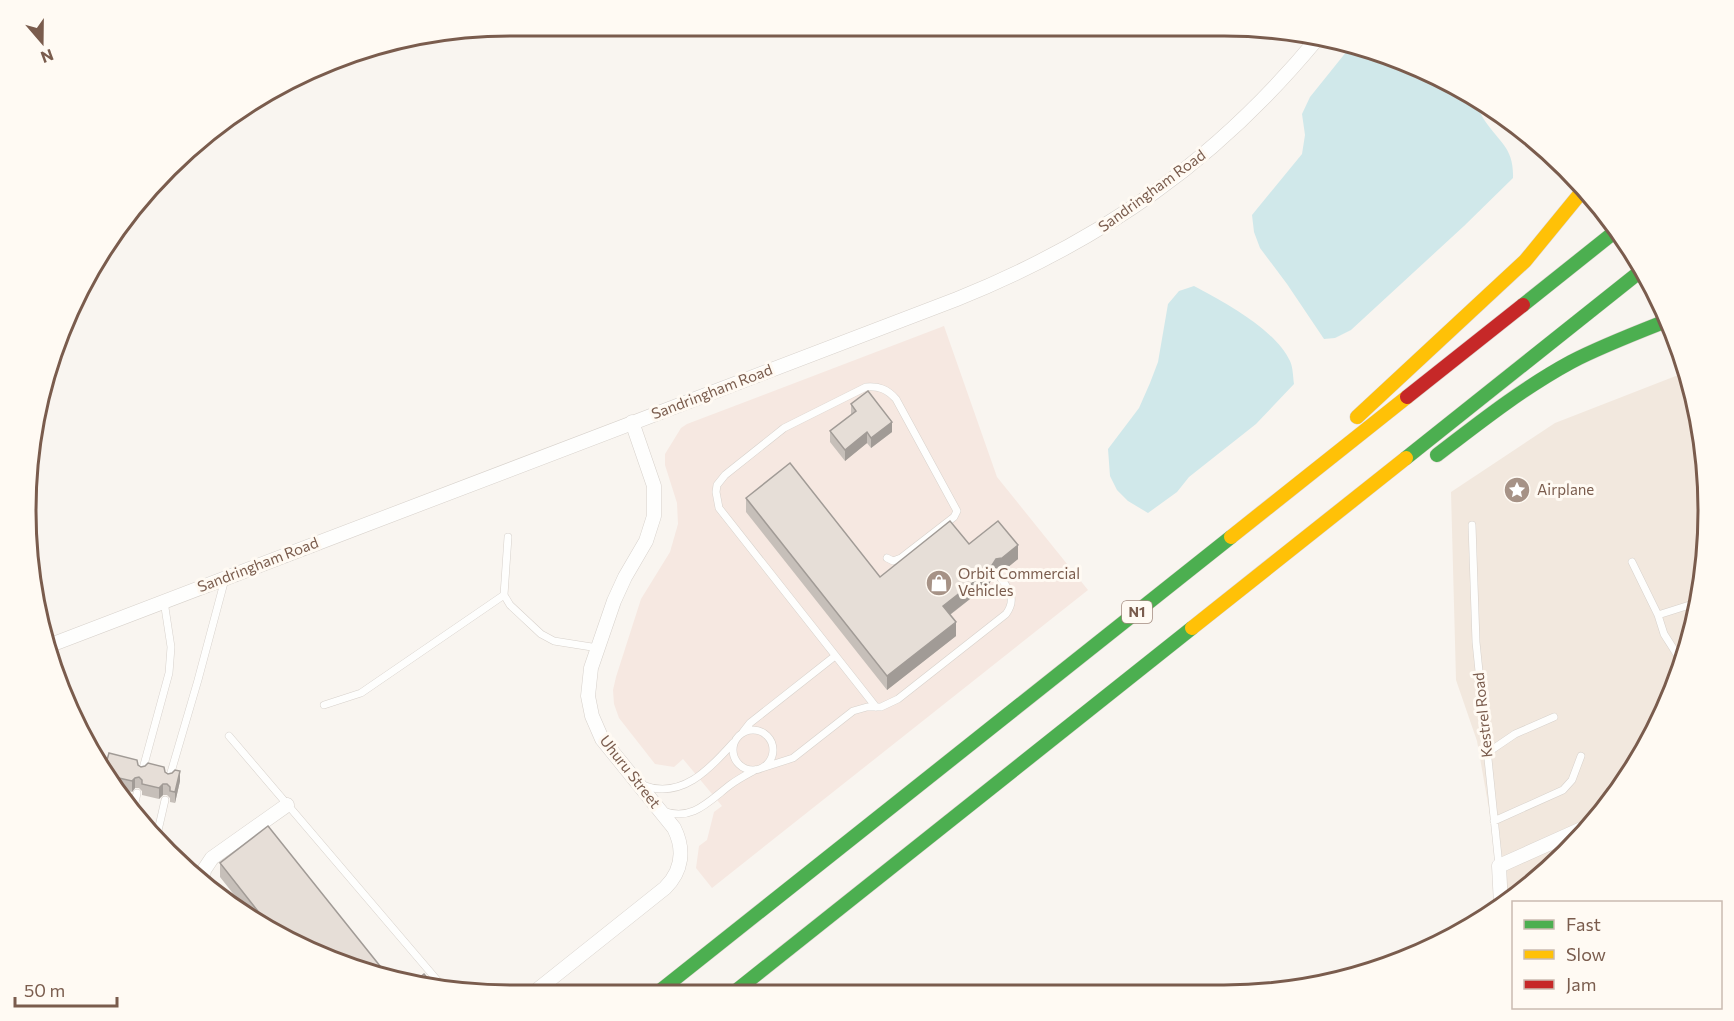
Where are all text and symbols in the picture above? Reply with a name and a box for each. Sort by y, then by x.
north arrow [12,12,72,72]
text: N [38,46,56,68]
street label: Sandringham Road [1094,145,1208,235]
street label: Sandringham Road [649,360,775,422]
place icon: Airplane [1502,475,1532,505]
place label: Airplane [1537,480,1594,498]
street label: Sandringham Road [195,533,321,595]
place label: Orbit Commercial Vehicles [958,564,1080,599]
shop icon: Orbit Commercial Vehicles [924,568,954,598]
road number: N1 [1122,601,1152,623]
street label: Kestrel Road [1469,672,1495,759]
street label: Uhuru Street [597,731,665,811]
legend [1512,901,1722,1009]
text: Fast [1566,913,1601,935]
text: Slow [1566,943,1606,965]
scale bar [15,970,117,1008]
text: Jam [1566,973,1596,995]
text: 50 m [24,979,65,1001]

